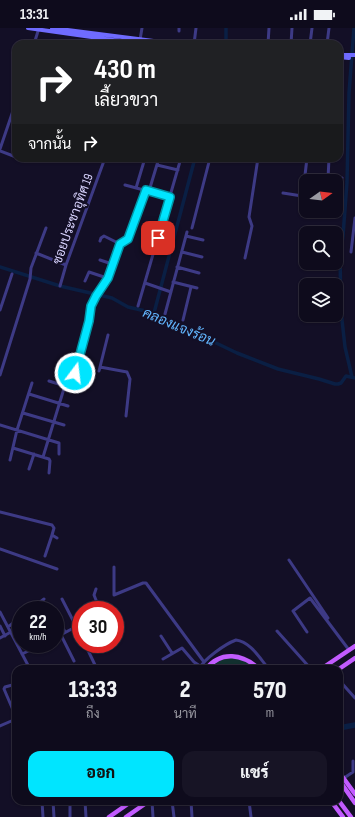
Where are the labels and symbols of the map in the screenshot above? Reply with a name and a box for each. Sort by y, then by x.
street label: ซอยประชาอุทิศ 19 [48,171,98,267]
north arrow [299,174,343,218]
pin [141,221,175,255]
water label: คลองแจงร้อน [140,304,218,350]
position arrow [54,352,96,394]
speed limit sign: 30 [72,601,124,653]

